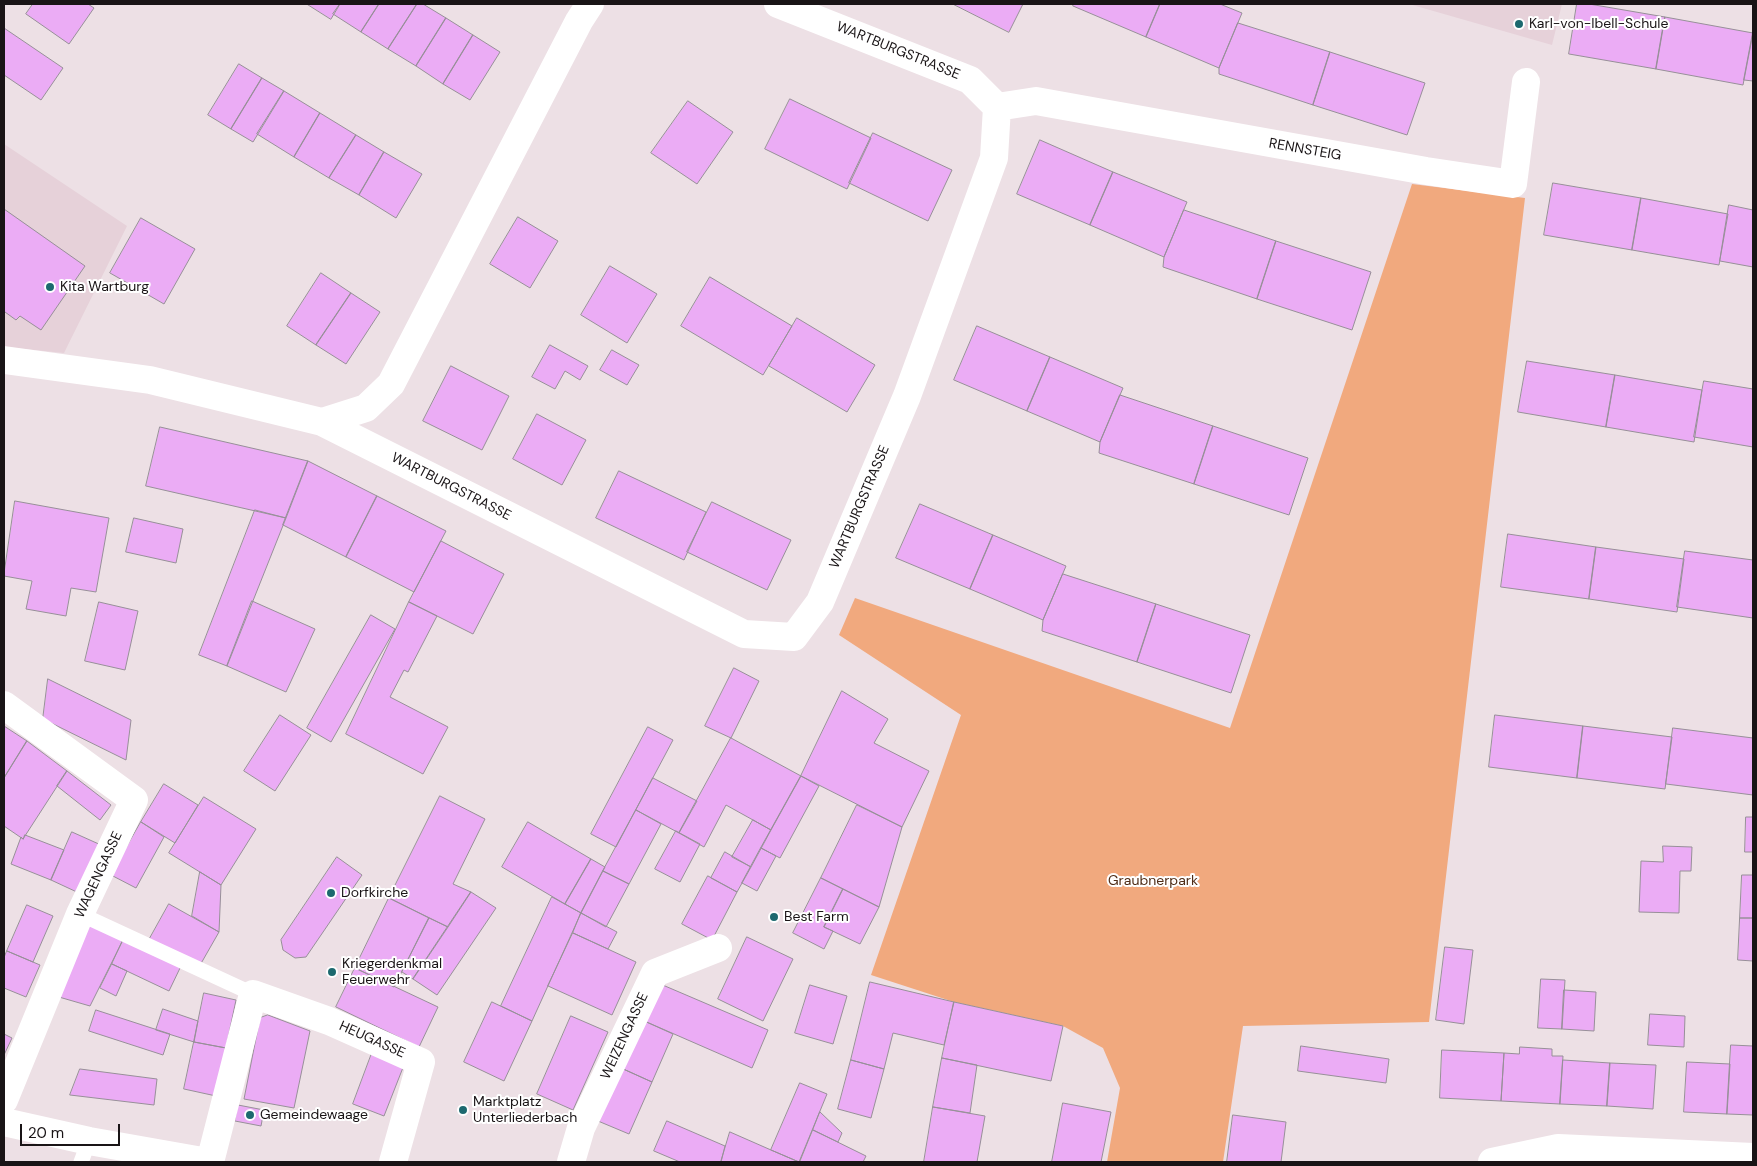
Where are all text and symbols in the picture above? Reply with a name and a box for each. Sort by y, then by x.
place label: Karl-von-Ibell-Schule [1529,16,1668,32]
street label: WARTBURGSTRASSE [834,18,962,84]
marker: Karl-von-Ibell-Schule [1513,18,1525,30]
street label: RENNSTEIG [1268,135,1342,165]
place label: Kita Wartburg [60,279,149,295]
marker: Kita Wartburg [44,281,56,293]
street label: WARTBURGSTRASSE [826,443,894,571]
street label: WARTBURGSTRASSE [388,450,514,524]
street label: WAGENGASSE [72,829,126,921]
park label: Graubnerpark [1108,873,1198,889]
place label: Dorfkirche [341,885,408,901]
marker: Dorfkirche [325,887,337,899]
place label: Best Farm [784,909,849,925]
marker: Best Farm [768,911,780,923]
place label: Kriegerdenkmal Feuerwehr [342,956,442,989]
marker: Kriegerdenkmal Feuerwehr [326,966,338,978]
street label: WEIZENGASSE [598,990,652,1082]
street label: HEUGASSE [336,1018,408,1062]
place label: Marktplatz Unterliederbach [473,1094,577,1126]
marker: Marktplatz Unterliederbach [457,1104,469,1116]
place label: Gemeindewaage [260,1107,368,1123]
marker: Gemeindewaage [244,1109,256,1121]
scale bar [22,1114,122,1146]
text: 20 m [28,1123,64,1143]

